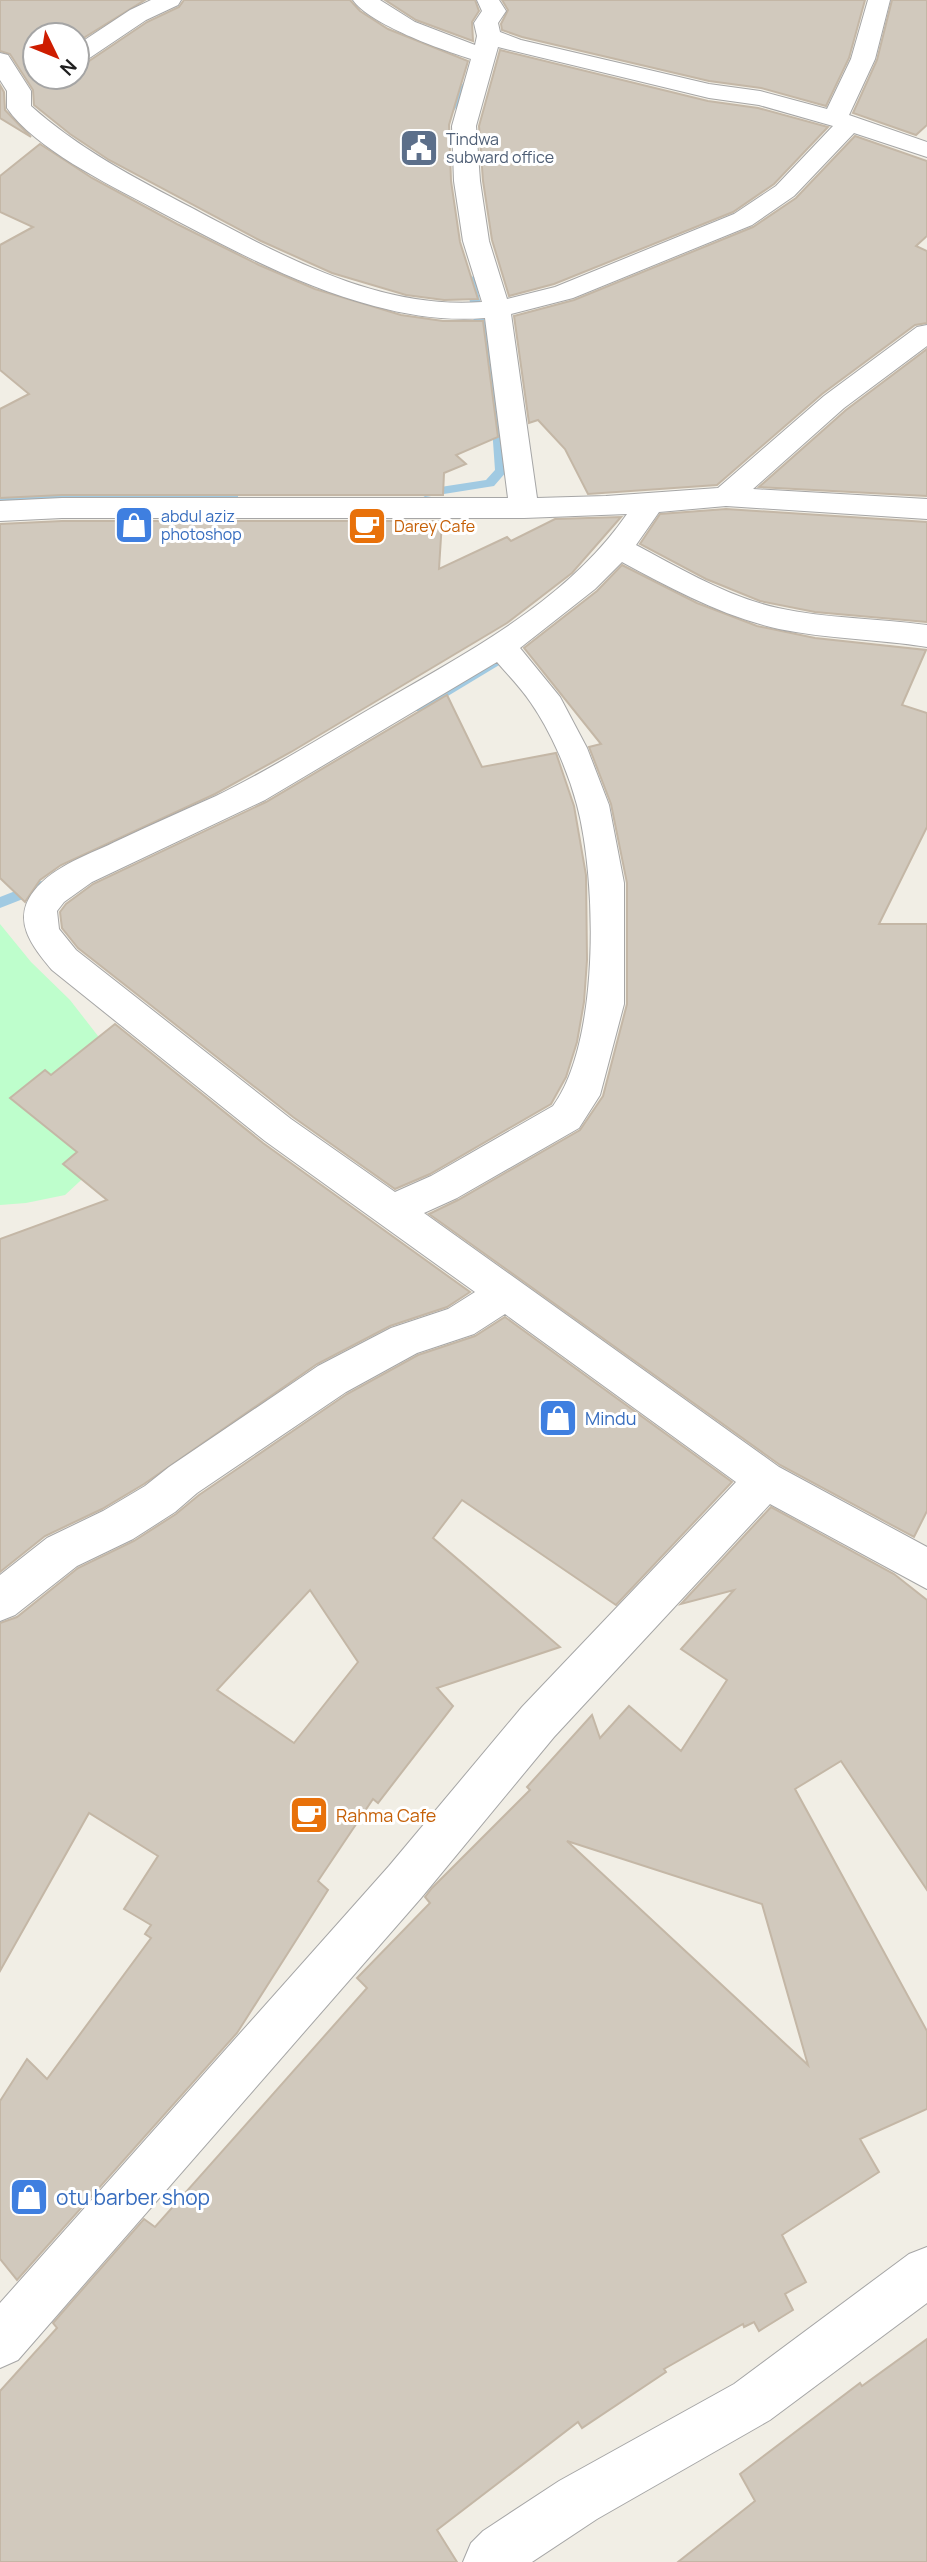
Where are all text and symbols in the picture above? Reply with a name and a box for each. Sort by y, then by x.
north arrow [21,21,91,91]
text: N [54,54,83,81]
public building icon: Tindwa subward office [398,127,440,169]
place label: Tindwa subward office [446,128,554,168]
shop icon: abdul aziz photoshop [113,504,155,546]
place label: abdul aziz photoshop [161,505,242,545]
cafe icon: Darey Cafe [346,505,388,547]
place label: Darey Cafe [394,515,475,537]
shop icon: Mindu [537,1397,579,1439]
place label: Mindu [585,1406,636,1430]
cafe icon: Rahma Cafe [288,1794,330,1836]
place label: Rahma Cafe [336,1803,436,1827]
shop icon: otu barber shop [8,2176,50,2218]
place label: otu barber shop [56,2183,210,2211]

